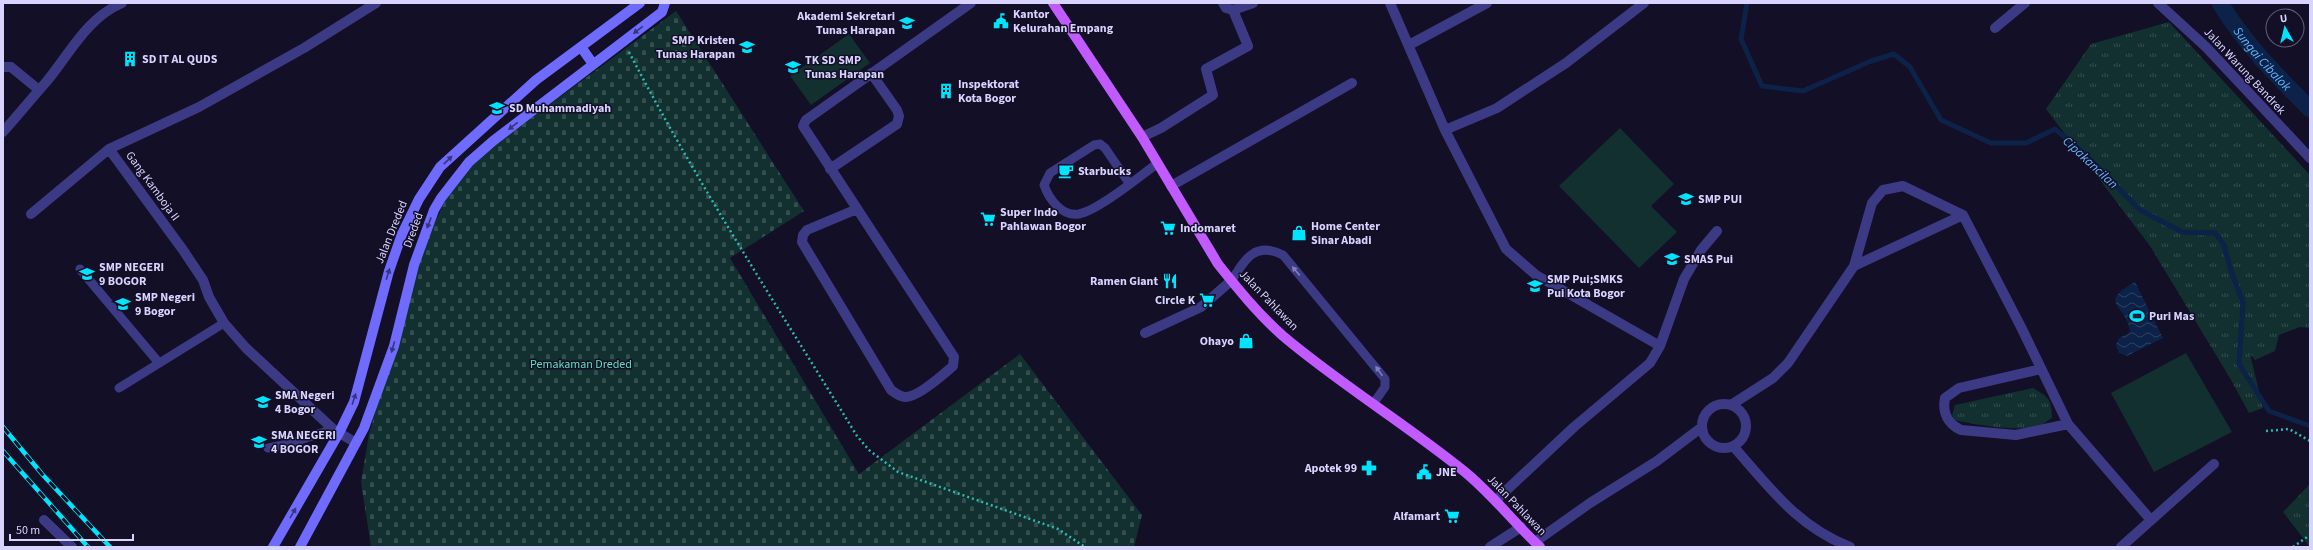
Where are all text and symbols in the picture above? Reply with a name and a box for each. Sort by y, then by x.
place label: Kantor Kelurahan Empang [1013,6,1114,37]
place label: Akademi Sekretari Tunas Harapan [796,8,895,39]
north arrow [2265,8,2305,48]
text: U [2279,11,2288,27]
public building icon: Kantor Kelurahan Empang [992,12,1010,30]
school or university icon: Akademi Sekretari Tunas Harapan [898,14,916,32]
water label: Sungai Cibalok [2229,23,2296,96]
street label: Jalan Warung Bandrek [2200,24,2289,119]
one-way arrow [633,26,644,34]
place label: SMP Kristen Tunas Harapan [656,32,735,63]
school or university icon: SMP Kristen Tunas Harapan [738,38,756,56]
building icon: SD IT AL QUDS [121,50,139,68]
place label: SD IT AL QUDS [142,51,218,68]
place label: TK SD SMP Tunas Harapan [805,52,884,83]
school or university icon: TK SD SMP Tunas Harapan [784,58,802,76]
place label: Inspektorat Kota Bogor [958,76,1020,107]
building icon: Inspektorat Kota Bogor [937,82,955,100]
school or university icon: SD Muhammadiyah [488,99,506,117]
place label: SD Muhammadiyah [509,100,611,117]
one-way arrow [507,121,518,130]
water label: Cipakancilan [2059,132,2122,193]
street label: Gang Kamboja II [122,148,184,225]
one-way arrow [443,155,453,164]
cafe icon: Starbucks [1057,162,1075,180]
place label: Starbucks [1078,163,1131,180]
school or university icon: SMP PUI [1677,190,1695,208]
place label: SMP PUI [1698,191,1742,208]
street label: Jalan Dreded [371,198,412,266]
place label: Super Indo Pahlawan Bogor [1000,204,1086,235]
street label: Dreded [399,210,428,250]
supermarket icon: Super Indo Pahlawan Bogor [979,210,997,228]
one-way arrow [426,217,432,229]
place label: Home Center Sinar Abadi [1311,218,1380,249]
supermarket icon: Indomaret [1159,219,1177,237]
place label: Indomaret [1180,220,1236,237]
shop icon: Home Center Sinar Abadi [1290,224,1308,242]
school or university icon: SMAS Pui [1663,250,1681,268]
place label: SMAS Pui [1684,251,1733,268]
place label: SMP NEGERI 9 BOGOR [99,259,164,290]
school or university icon: SMP NEGERI 9 BOGOR [78,265,96,283]
street label: Jalan Pahlawan [1235,266,1302,335]
one-way arrow [1292,266,1301,276]
one-way arrow [385,268,391,280]
place label: SMP Pui;SMKS Pui Kota Bogor [1547,271,1625,302]
restaurant icon: Ramen Giant [1161,272,1179,290]
place label: Ramen Giant [1090,273,1158,290]
school or university icon: SMP Pui;SMKS Pui Kota Bogor [1526,277,1544,295]
place label: SMP Negeri 9 Bogor [135,289,195,320]
supermarket icon: Circle K [1198,291,1216,309]
place label: Circle K [1155,292,1196,309]
school or university icon: SMP Negeri 9 Bogor [114,295,132,313]
sports icon: Puri Mas [2128,307,2146,325]
place label: Puri Mas [2149,308,2194,325]
shop icon: Ohayo [1237,332,1255,350]
place label: Ohayo [1200,333,1234,350]
one-way arrow [390,342,396,354]
park label: Pemakaman Dreded [530,356,632,373]
one-way arrow [1375,366,1383,376]
place label: SMA Negeri 4 Bogor [275,387,335,418]
school or university icon: SMA Negeri 4 Bogor [254,393,272,411]
one-way arrow [351,393,357,405]
place label: SMA NEGERI 4 BOGOR [271,427,336,458]
school or university icon: SMA NEGERI 4 BOGOR [250,433,268,451]
pharmacy icon: Apotek 99 [1360,459,1378,477]
place label: Apotek 99 [1304,460,1357,477]
public building icon: JNE [1415,463,1433,481]
place label: JNE [1436,464,1457,481]
street label: Jalan Pahlawan [1483,471,1550,540]
one-way arrow [289,507,296,519]
supermarket icon: Alfamart [1443,507,1461,525]
place label: Alfamart [1393,508,1440,525]
scale bar [10,516,133,542]
text: 50 m [16,522,40,539]

